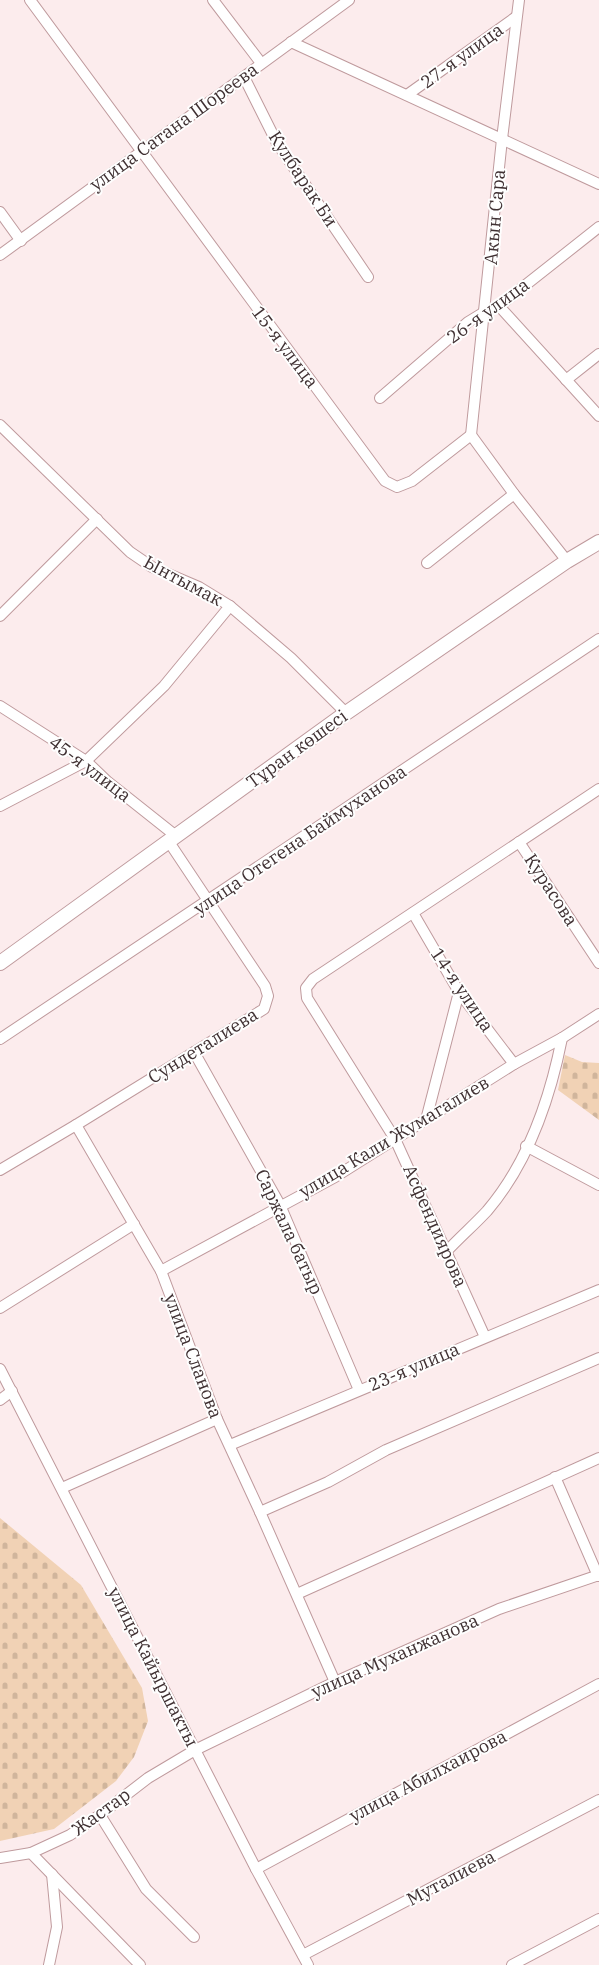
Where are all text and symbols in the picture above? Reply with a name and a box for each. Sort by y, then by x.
street label: 27-я улица [416,18,508,93]
street label: улица Сатана Шореева [85,58,263,195]
street label: Кулбарак Би [264,126,343,231]
street label: Акын Сара [479,168,510,266]
street label: 26-я улица [442,273,534,348]
street label: 15-я улица [247,301,324,392]
street label: Ынтымак [140,550,227,611]
street label: Тұран көшесі [242,704,352,793]
street label: 45-я улица [45,730,136,807]
street label: улица Отегена Баймуханова [189,760,411,920]
street label: Курасова [520,849,583,930]
street label: 14-я улица [426,943,499,1036]
street label: Сундеталиева [143,1002,262,1089]
street label: улица Кали Жумагалиев [294,1071,493,1203]
street label: Асфендиярова [398,1161,473,1291]
street label: Саржала батыр [250,1165,329,1298]
street label: улица Сланова [159,1290,228,1422]
street label: 23-я улица [365,1337,463,1396]
street label: улица Кайыршакты [103,1583,204,1751]
street label: улица Муханжанова [307,1608,482,1703]
street label: улица Абилхаирова [345,1724,511,1827]
street label: Жастар [67,1783,135,1841]
street label: Муталиева [402,1845,499,1911]

